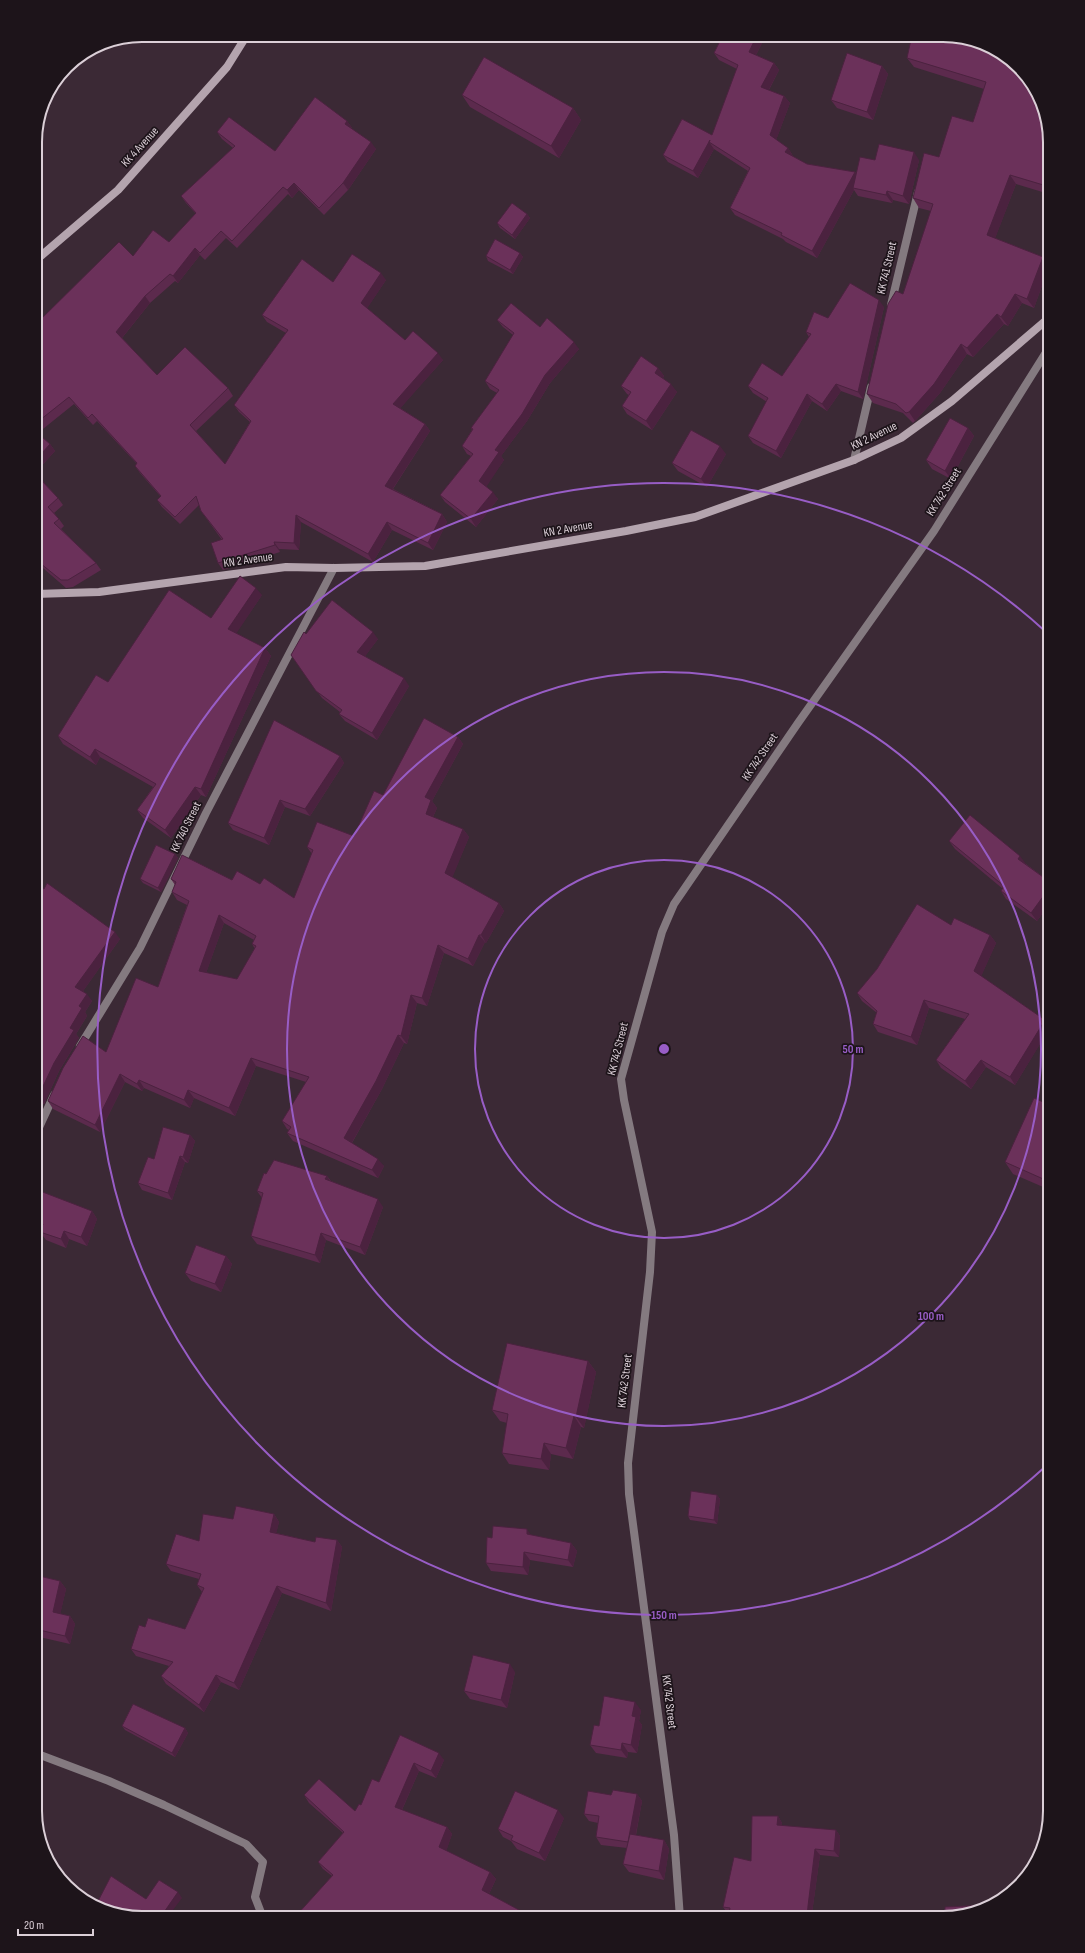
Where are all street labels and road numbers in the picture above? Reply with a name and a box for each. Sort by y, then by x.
street label: KK 4 Avenue [118,124,162,170]
street label: KK 741 Street [874,240,900,296]
street label: KN 2 Avenue [848,418,900,454]
street label: KK 742 Street [923,465,965,519]
street label: KN 2 Avenue [542,517,594,541]
street label: KN 2 Avenue [222,549,274,571]
street label: KK 742 Street [739,730,782,784]
street label: KK 740 Street [167,799,205,855]
street label: KK 742 Street [604,1021,632,1077]
street label: KK 742 Street [614,1353,636,1409]
street label: KK 742 Street [658,1674,680,1730]

